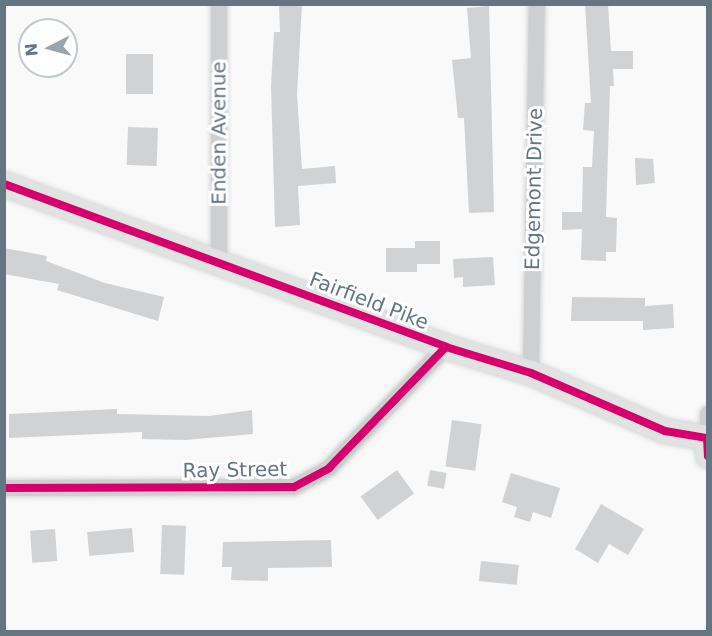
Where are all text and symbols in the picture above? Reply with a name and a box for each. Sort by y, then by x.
north arrow [18,18,78,78]
text: N [21,42,42,57]
street label: Enden Avenue [207,61,231,205]
street label: Edgemont Drive [521,108,547,270]
street label: Fairfield Pike [306,267,432,335]
street label: Ray Street [182,457,288,483]

